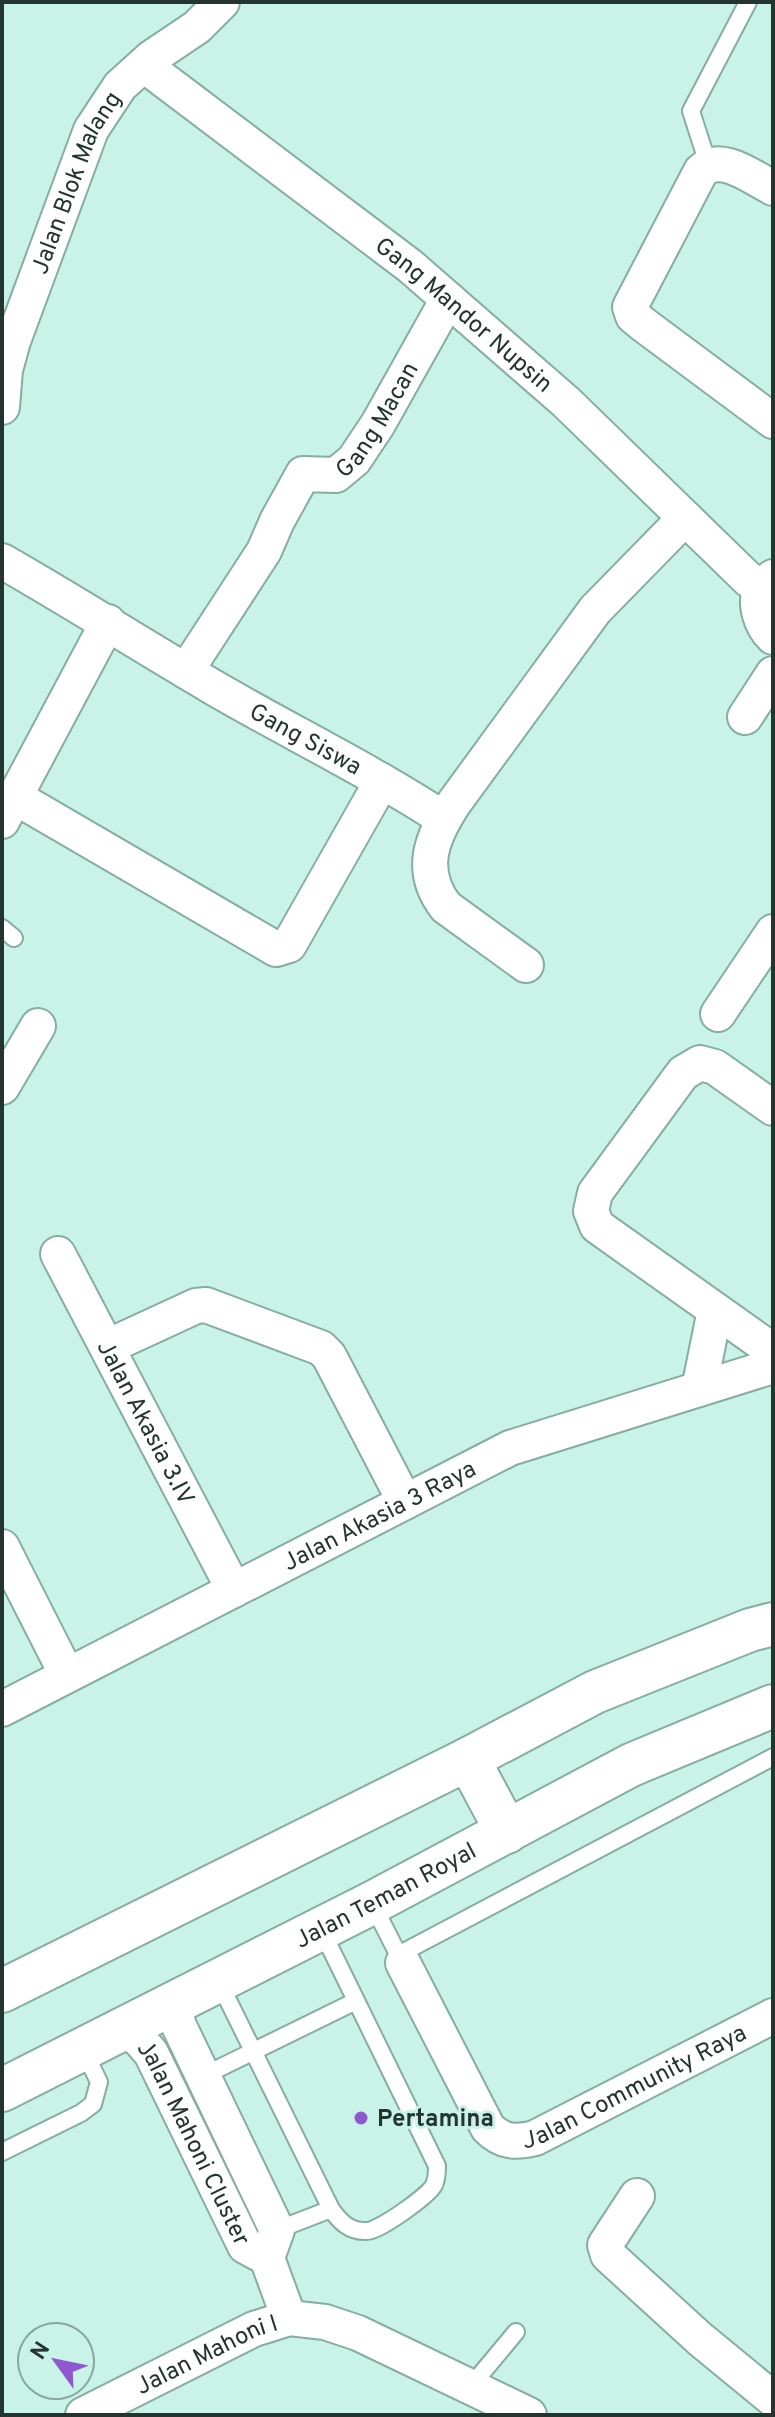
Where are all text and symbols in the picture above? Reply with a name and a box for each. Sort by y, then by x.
street label: Jalan Blok Malang [26,86,129,279]
street label: Gang Mandor Nupsin [368,232,558,400]
street label: Gang Macan [330,358,426,486]
street label: Gang Siswa [243,698,366,783]
street label: Jalan Akasia 3.IV [89,1336,200,1511]
street label: Jalan Akasia 3 Raya [278,1455,482,1579]
street label: Jalan Teman Royal [290,1837,482,1956]
street label: Jalan Community Raya [520,2019,752,2157]
street label: Jalan Mahoni Cluster [129,2034,256,2251]
place label: Pertamina [377,2105,494,2135]
marker: Pertamina [352,2109,370,2127]
street label: Jalan Mahoni I [131,2309,282,2403]
north arrow [16,2321,96,2401]
text: N [26,2337,57,2365]

